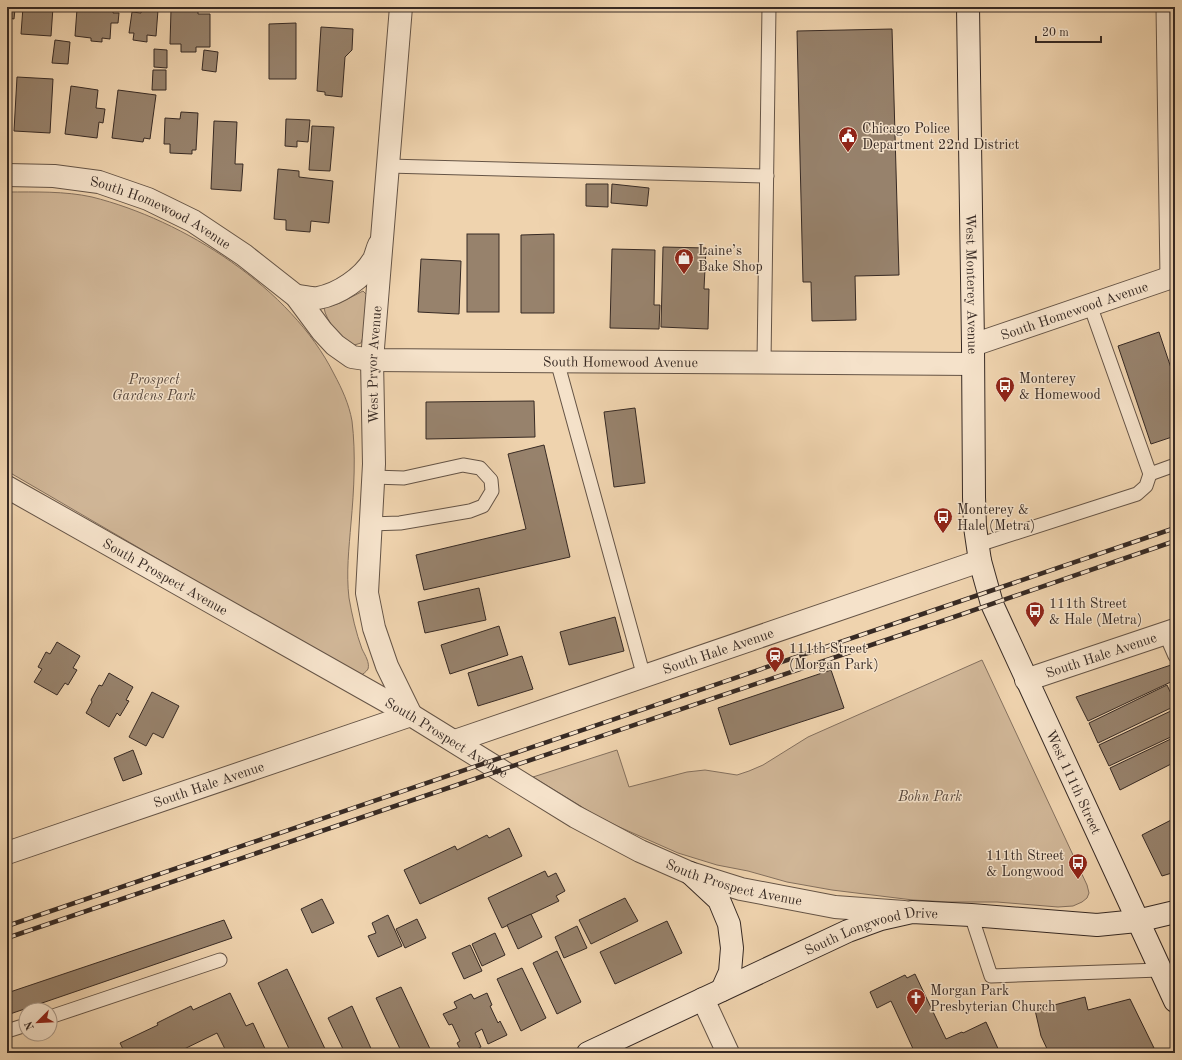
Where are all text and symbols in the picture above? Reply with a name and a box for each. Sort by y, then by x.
scale bar [1036,18,1101,44]
text: 20 m [1042,27,1069,39]
place label: Chicago Police Department 22nd District [862,122,1019,152]
public building icon: Chicago Police Department 22nd District [837,125,859,153]
street label: South Homewood Avenue [89,175,233,252]
street label: West Monterey Avenue [963,214,979,354]
place label: Laine’s Bake Shop [698,244,763,274]
shop icon: Laine’s Bake Shop [673,247,695,275]
street label: South Homewood Avenue [999,280,1150,343]
street label: West Pryor Avenue [366,305,384,424]
street label: South Homewood Avenue [543,355,698,370]
place label: Monterey & Homewood [1019,372,1101,402]
park label: Prospect Gardens Park [112,373,196,403]
bus stop icon: Monterey & Homewood [994,375,1016,403]
place label: Monterey & Hale (Metra) [957,503,1035,533]
bus stop icon: Monterey & Hale (Metra) [932,506,954,534]
street label: South Prospect Avenue [100,537,230,618]
place label: 111th Street & Hale (Metra) [1049,597,1142,627]
bus stop icon: 111th Street & Hale (Metra) [1024,600,1046,628]
street label: South Hale Avenue [661,626,776,677]
street label: South Hale Avenue [1044,631,1159,681]
place label: 111th Street (Morgan Park) [789,642,879,672]
station icon: 111th Street (Morgan Park) [764,645,786,673]
street label: South Prospect Avenue [382,696,510,781]
street label: West 111th Street [1043,728,1103,837]
street label: South Hale Avenue [152,760,266,811]
park label: Bohn Park [897,790,962,804]
place label: 111th Street & Longwood [986,849,1064,879]
bus stop icon: 111th Street & Longwood [1067,852,1089,880]
street label: South Prospect Avenue [663,857,803,909]
street label: South Longwood Drive [803,905,938,958]
place label: Morgan Park Presbyterian Church [930,984,1056,1014]
church icon: Morgan Park Presbyterian Church [905,987,927,1015]
north arrow [18,1002,58,1042]
text: N [23,1019,37,1032]

